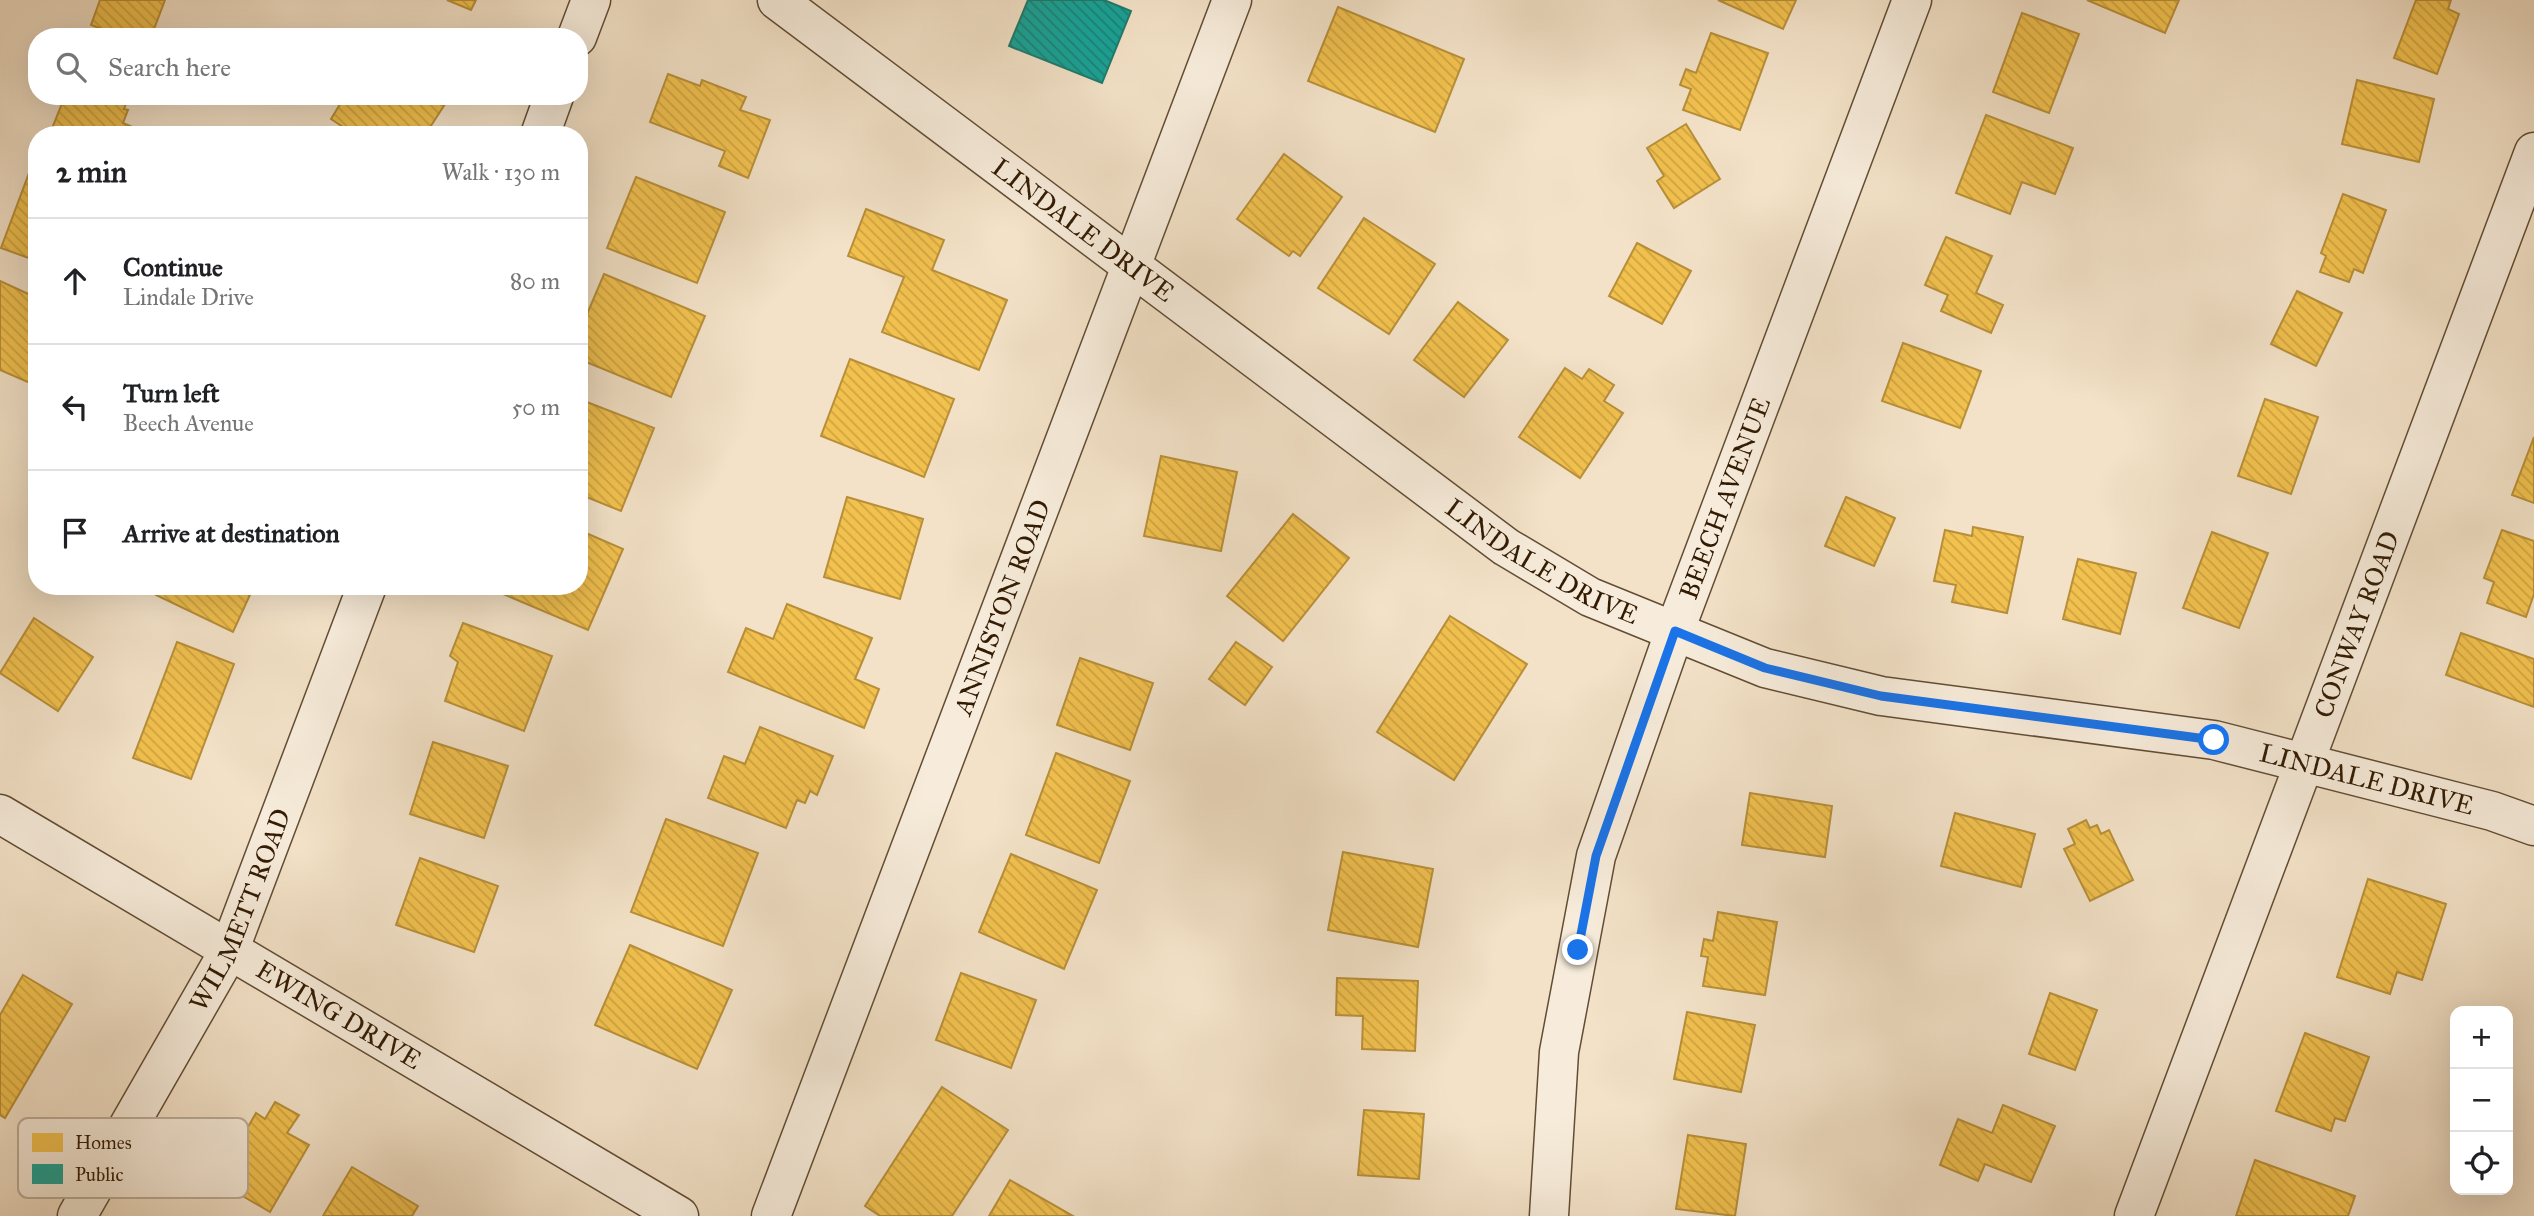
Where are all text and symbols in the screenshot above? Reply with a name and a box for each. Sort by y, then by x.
search box [28,28,588,105]
icon: search [52,48,90,86]
text: Search here [108,51,231,83]
street label: LINDALE DRIVE [986,151,1181,309]
text: 2 min [56,154,127,190]
text: Walk · 130 m [442,158,560,186]
text: Continue [123,251,223,283]
icon: ahead [56,262,94,300]
text: 80 m [510,267,560,295]
text: Lindale Drive [123,283,254,311]
text: Turn left [123,377,219,409]
icon: left [56,388,94,426]
text: 50 m [512,393,560,421]
street label: BEECH AVENUE [1672,393,1777,604]
text: Beech Avenue [123,409,254,437]
street label: LINDALE DRIVE [1439,491,1643,631]
street label: ANNISTON ROAD [946,495,1057,720]
icon: arrive [56,514,94,552]
text: Arrive at destination [123,517,340,549]
street label: CONWAY ROAD [2307,527,2406,722]
route start [2198,724,2229,755]
street label: LINDALE DRIVE [2256,736,2477,822]
street label: WILMETT ROAD [182,804,297,1016]
route end [1562,934,1593,965]
street label: EWING DRIVE [250,953,428,1076]
map controls [2450,1006,2513,1195]
button: + [2450,1006,2513,1069]
button: − [2450,1069,2513,1132]
legend [18,1118,248,1198]
text: Homes [75,1131,132,1154]
button: locate [2450,1132,2513,1195]
text: Public [75,1163,123,1186]

